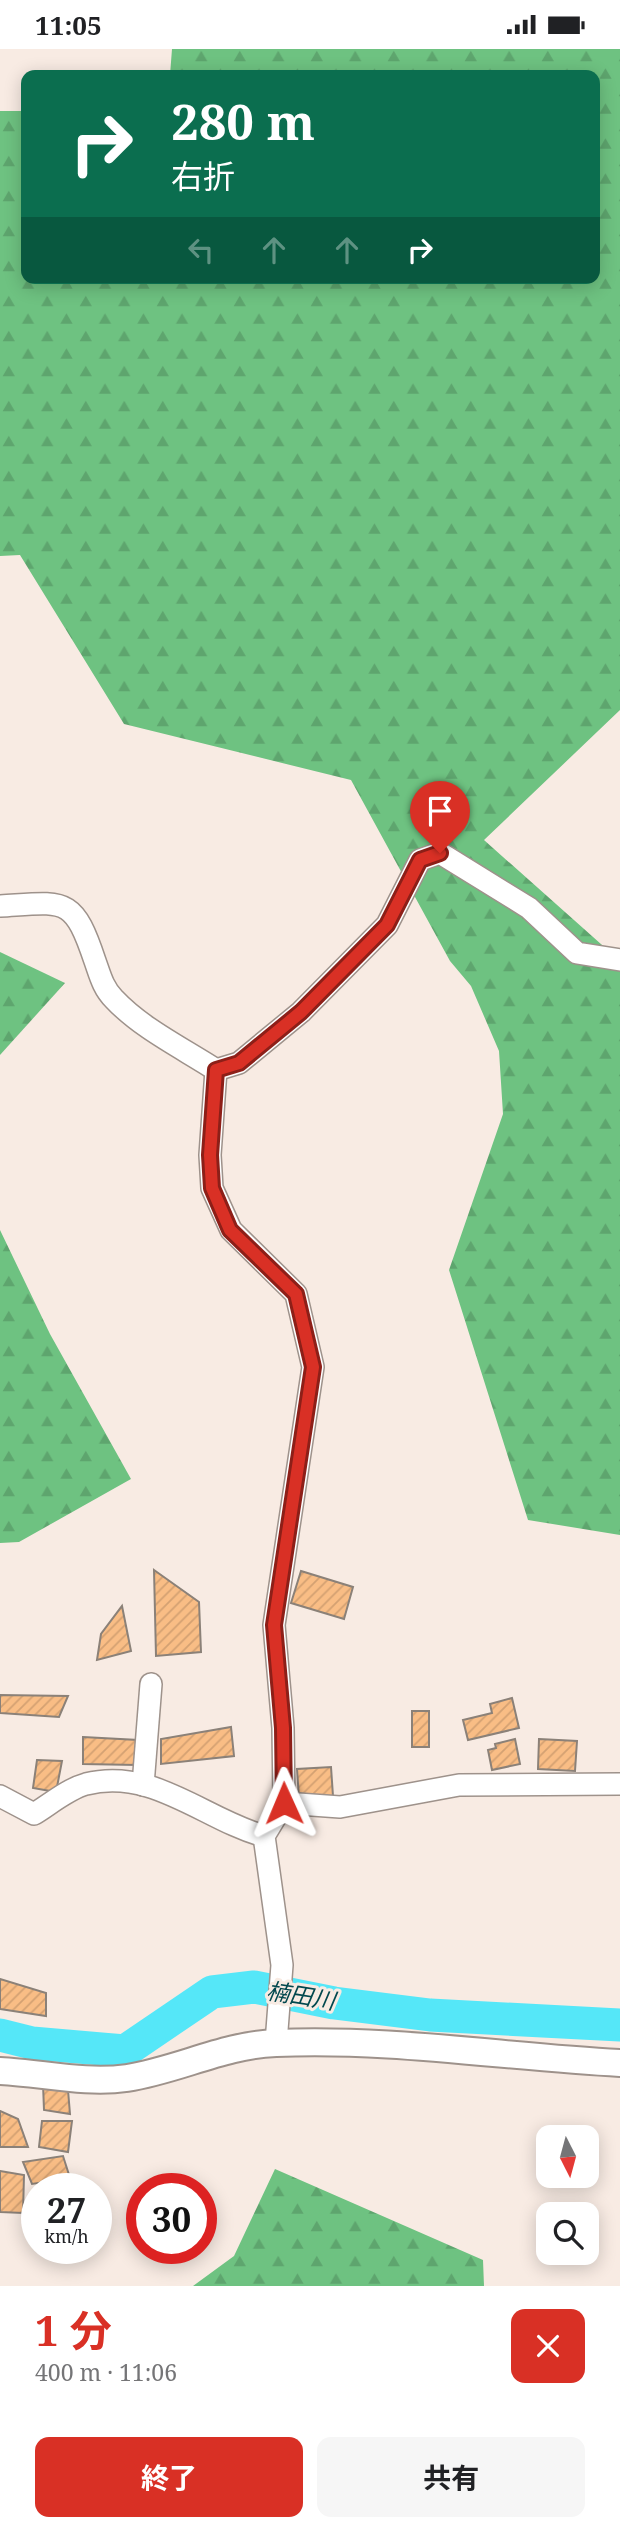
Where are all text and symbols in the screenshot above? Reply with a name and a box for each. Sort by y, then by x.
text: 11:05 [35,7,102,43]
text: 280 m [171,88,315,154]
icon: right [56,98,147,189]
text: 右折 [171,154,235,197]
icon: left [182,231,220,269]
icon: ahead [255,231,293,269]
icon: ahead [328,231,366,269]
icon: right [401,231,439,269]
pin [410,781,470,853]
icon: arrive [421,792,459,830]
position arrow [247,1766,321,1840]
water label: 楠田川 [264,1974,341,2017]
north arrow [536,2125,598,2187]
map controls [536,2125,599,2265]
speed limit sign: 30 [126,2173,217,2264]
text: 27 [47,2186,86,2233]
button: search [536,2202,599,2265]
text: km/h [44,2224,89,2248]
text: 1 分 [35,2301,112,2358]
button: close [511,2309,585,2383]
text: 400 m · 11:06 [35,2356,177,2388]
button: 終了 [35,2437,303,2517]
button: 共有 [317,2437,585,2517]

